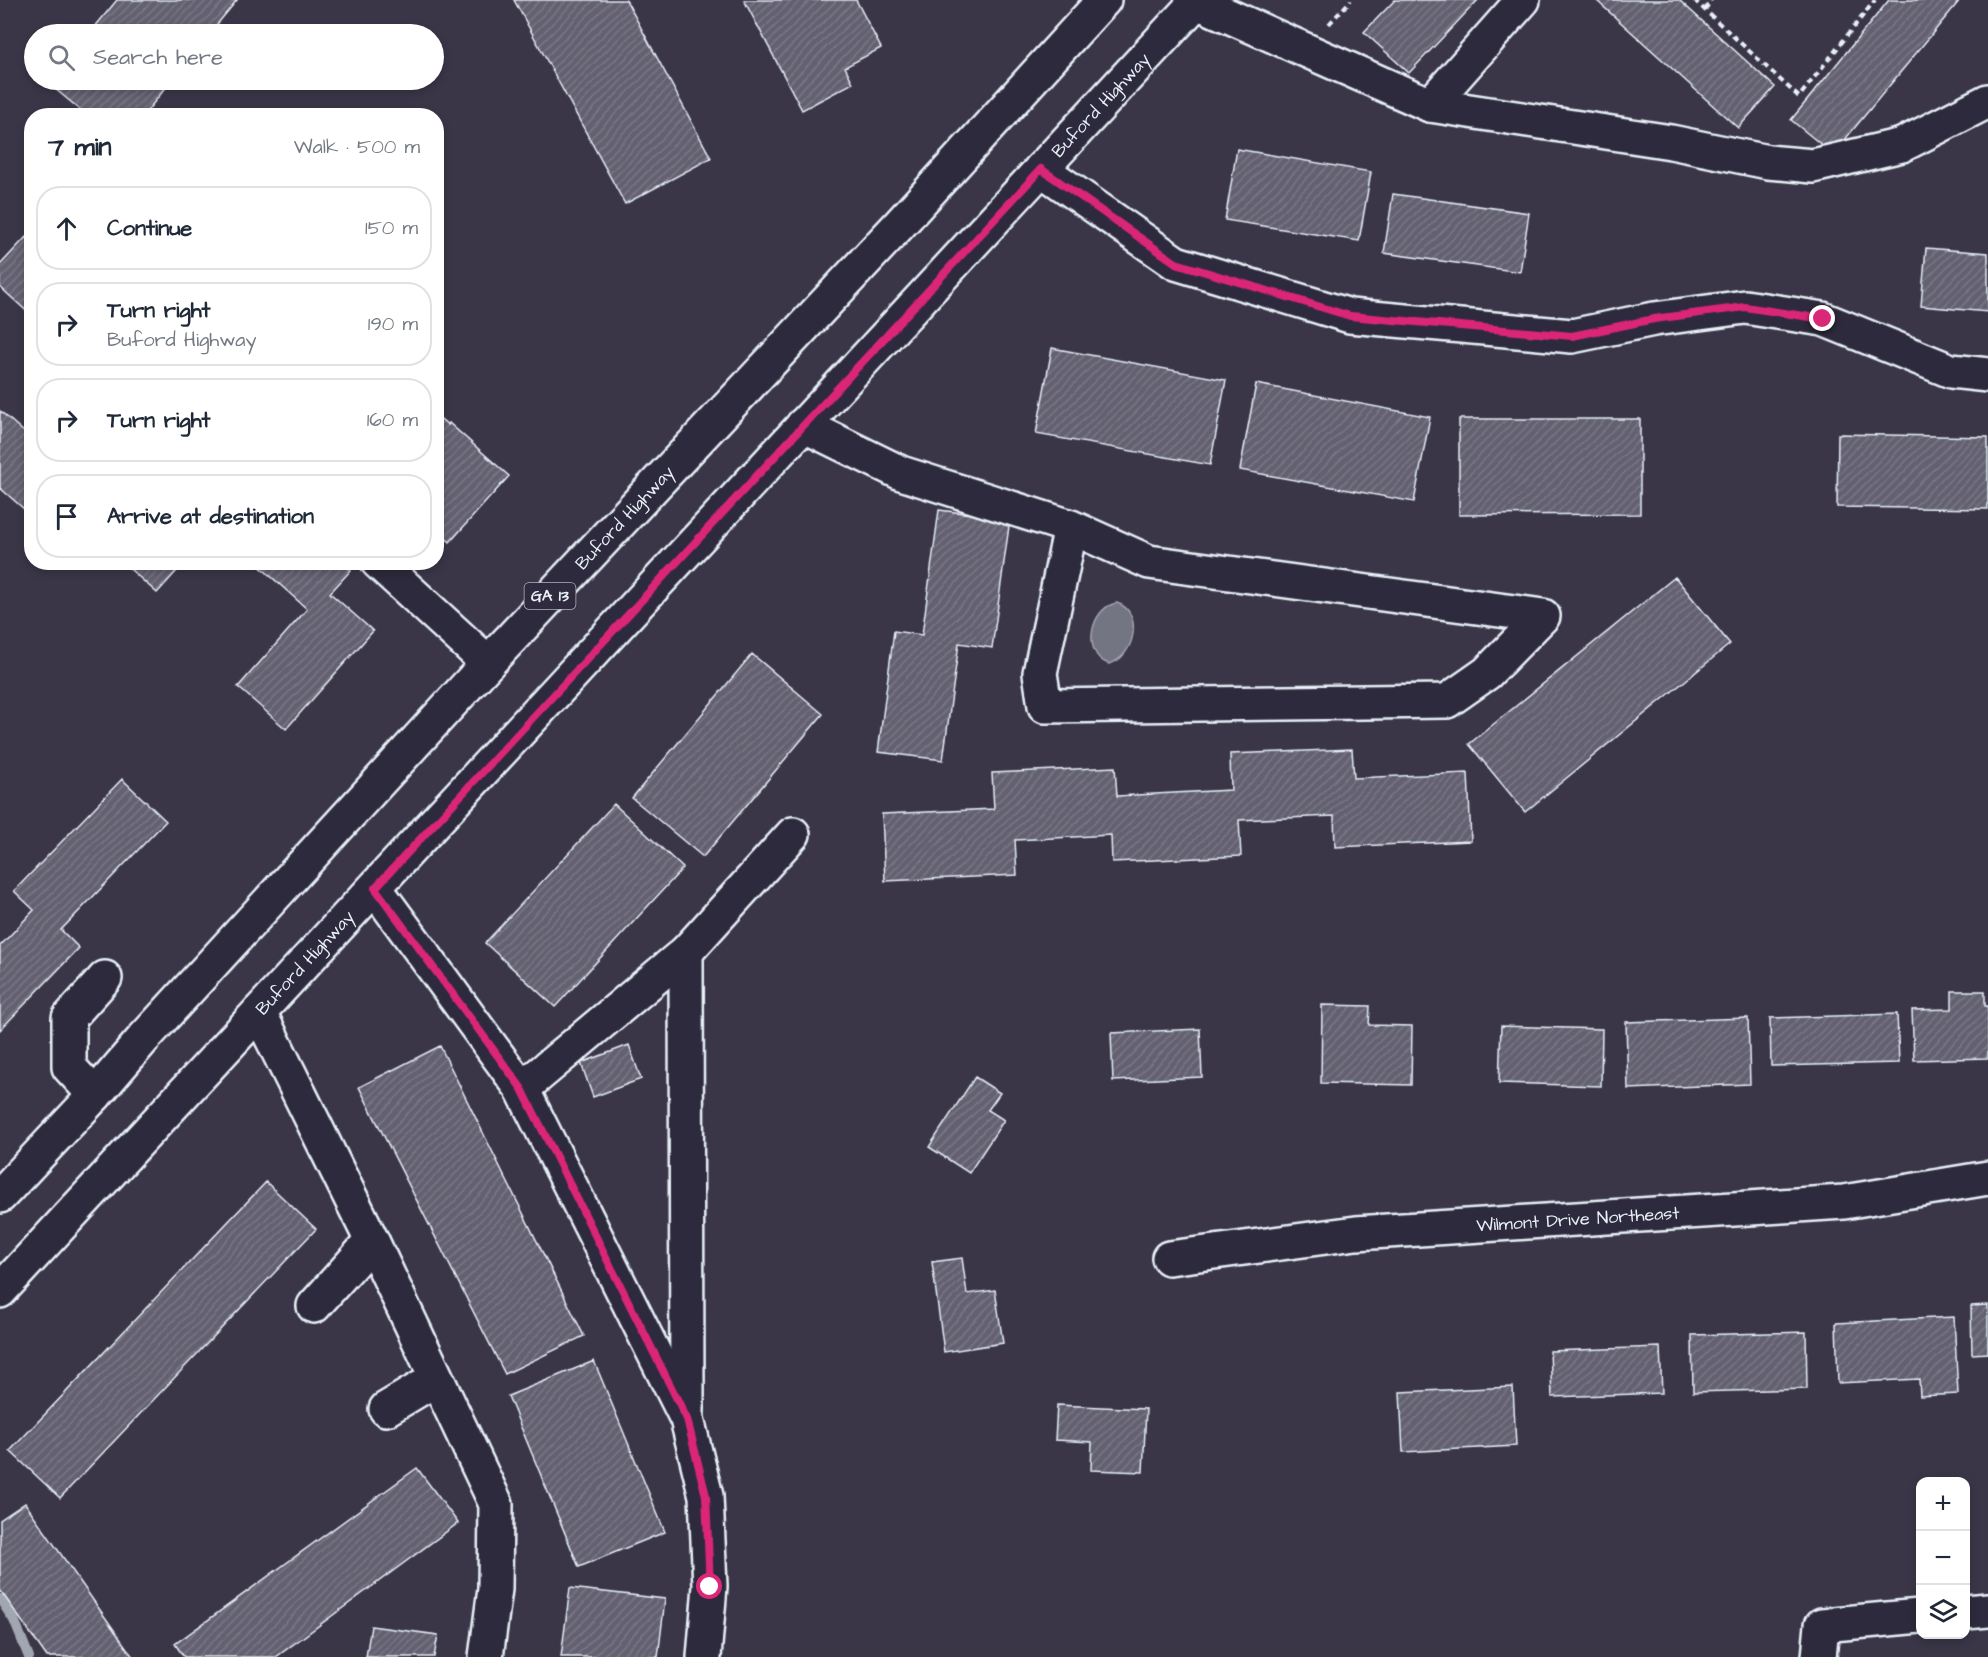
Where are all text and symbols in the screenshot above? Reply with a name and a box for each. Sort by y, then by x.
search box [24,24,444,90]
icon: search [45,41,78,74]
text: Search here [93,42,223,73]
street label: Buford Highway [1046,47,1156,163]
text: 7 min [48,129,112,165]
text: Walk · 500 m [294,133,420,161]
icon: ahead [50,212,83,245]
text: Continue [107,213,192,244]
text: 150 m [365,214,418,242]
text: Turn right [107,295,210,326]
route end [1809,305,1835,331]
icon: right [50,308,83,341]
text: 190 m [368,310,418,338]
text: Buford Highway [107,326,256,354]
icon: right [50,404,83,437]
text: Turn right [107,405,210,436]
text: 160 m [367,406,418,434]
street label: Buford Highway [569,460,680,575]
icon: arrive [50,500,83,533]
text: Arrive at destination [107,501,314,532]
road number: GA 13 [524,583,576,609]
street label: Buford Highway [250,905,360,1020]
street label: Wilmont Drive Northeast [1475,1200,1681,1238]
map controls [1916,1477,1970,1639]
button: + [1916,1477,1970,1531]
button: − [1916,1531,1970,1585]
route start [696,1573,722,1599]
button: layers [1916,1585,1970,1639]

